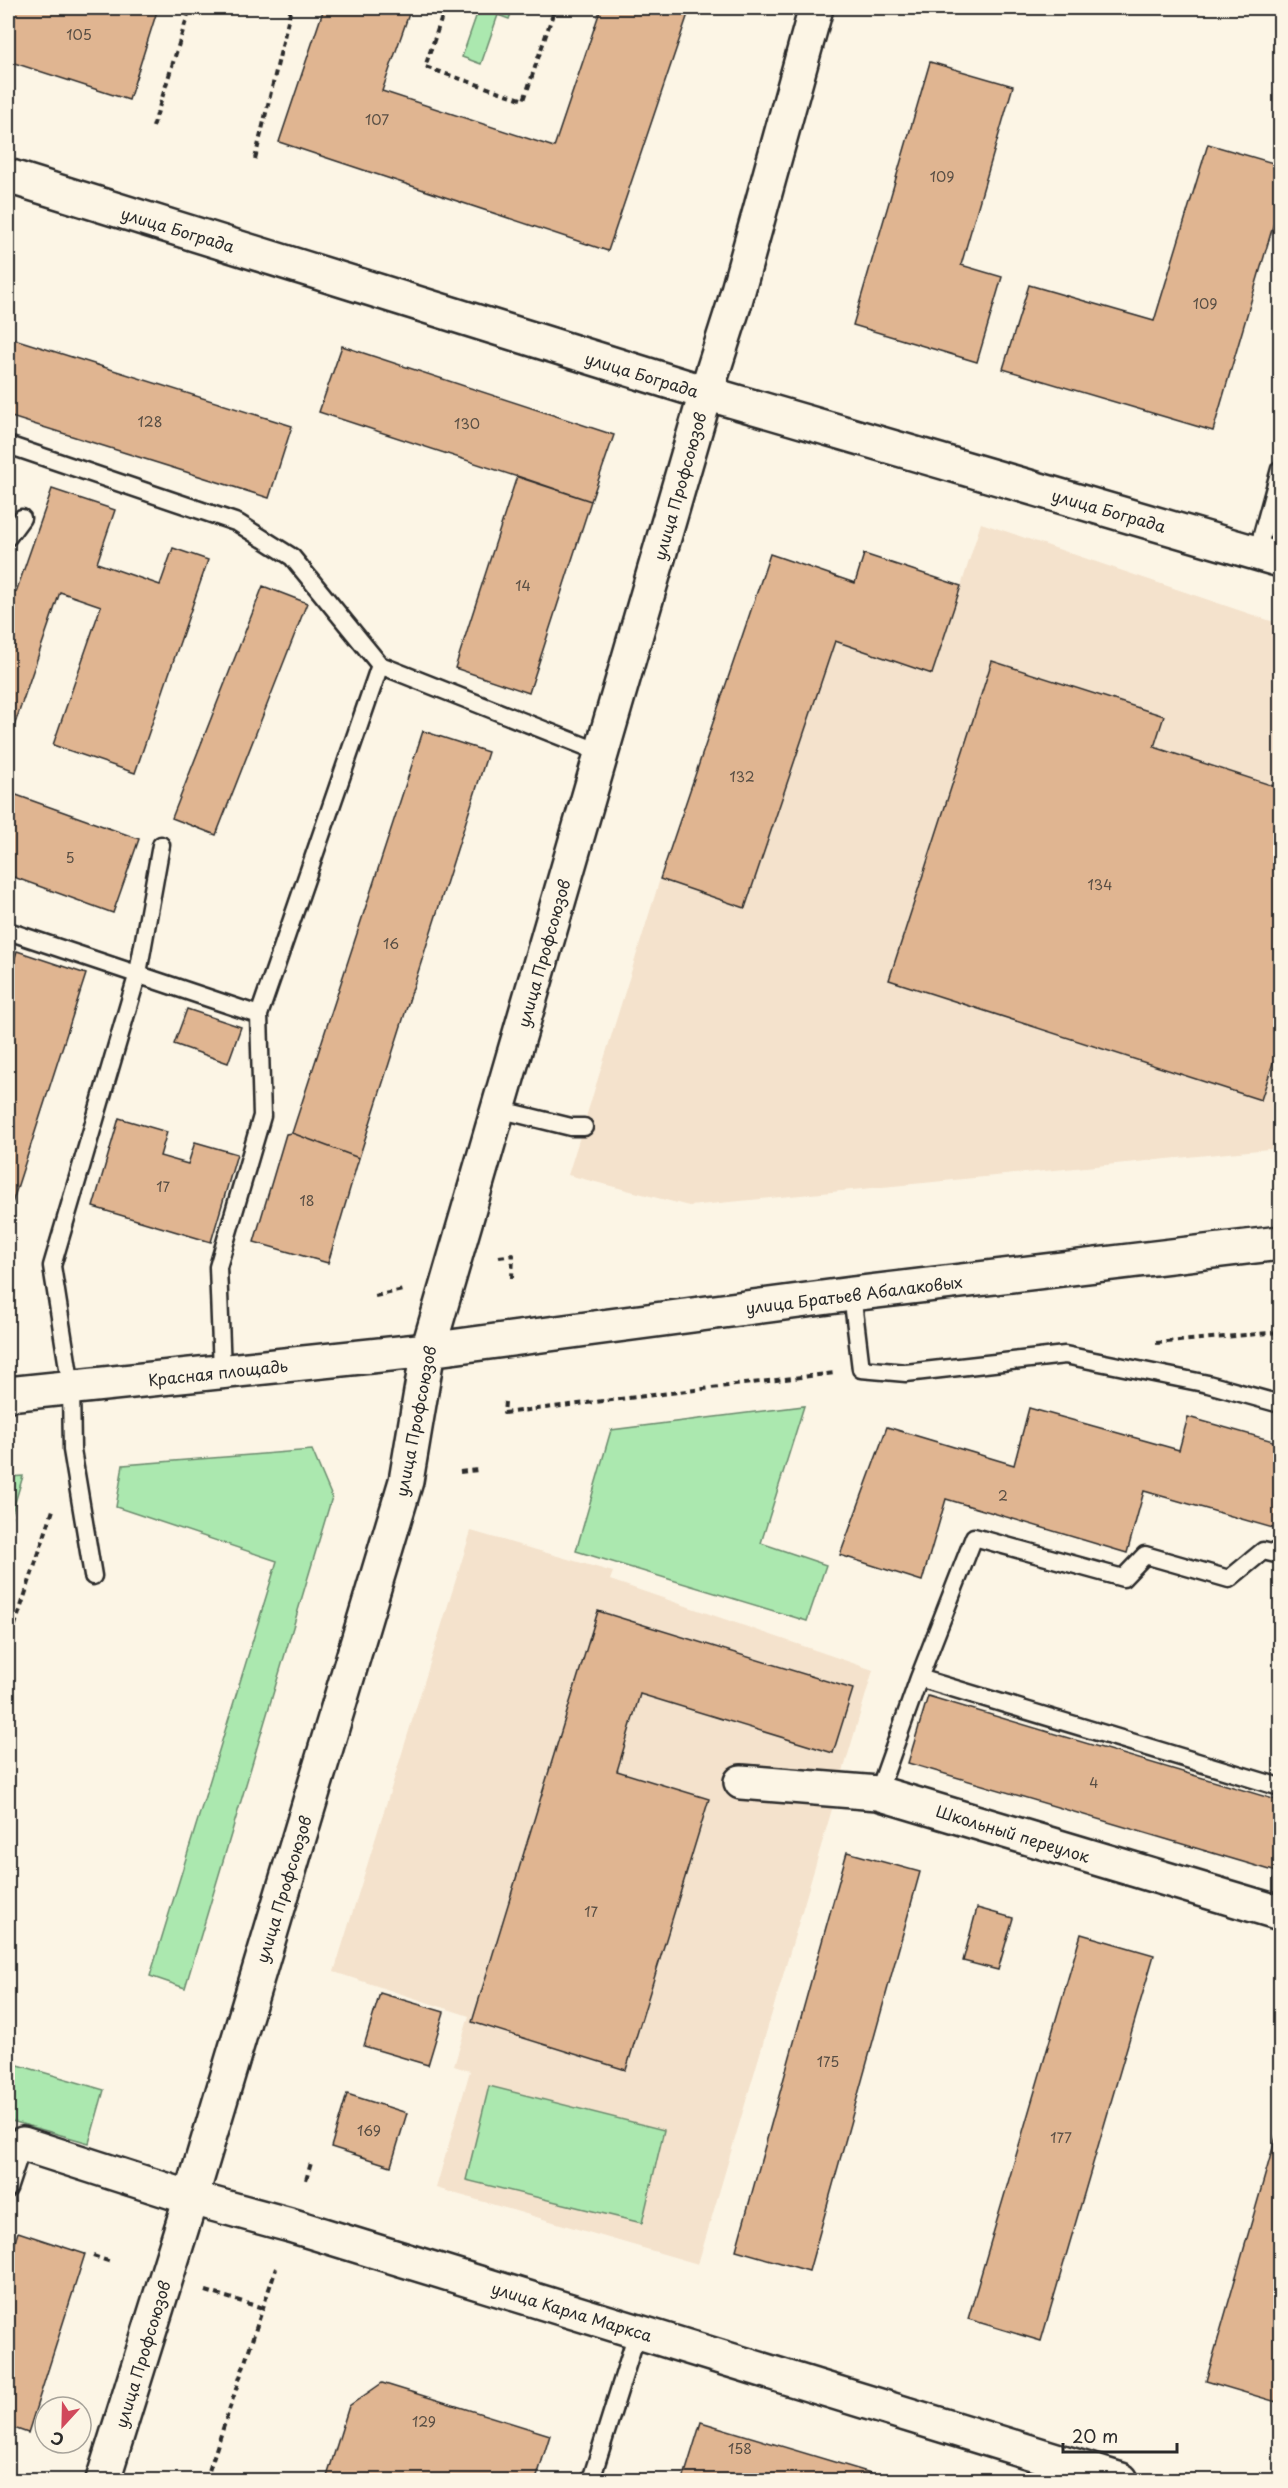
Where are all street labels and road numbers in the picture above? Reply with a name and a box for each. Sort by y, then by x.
street label: улица Бограда [118,200,238,258]
street label: улица Бограда [582,345,702,403]
street label: улица Профсоюзов [646,409,712,563]
street label: улица Бограда [1049,482,1169,538]
street label: улица Профсоюзов [510,876,576,1030]
street label: улица Братьев Абалаковых [744,1269,964,1319]
street label: улица Профсоюзов [389,1344,441,1498]
street label: Красная площадь [147,1353,289,1391]
street label: Школьный переулок [933,1798,1093,1868]
street label: улица Профсоюзов [249,1812,317,1966]
street label: улица Карла Маркса [489,2275,655,2347]
street label: улица Профсоюзов [108,2277,176,2431]

